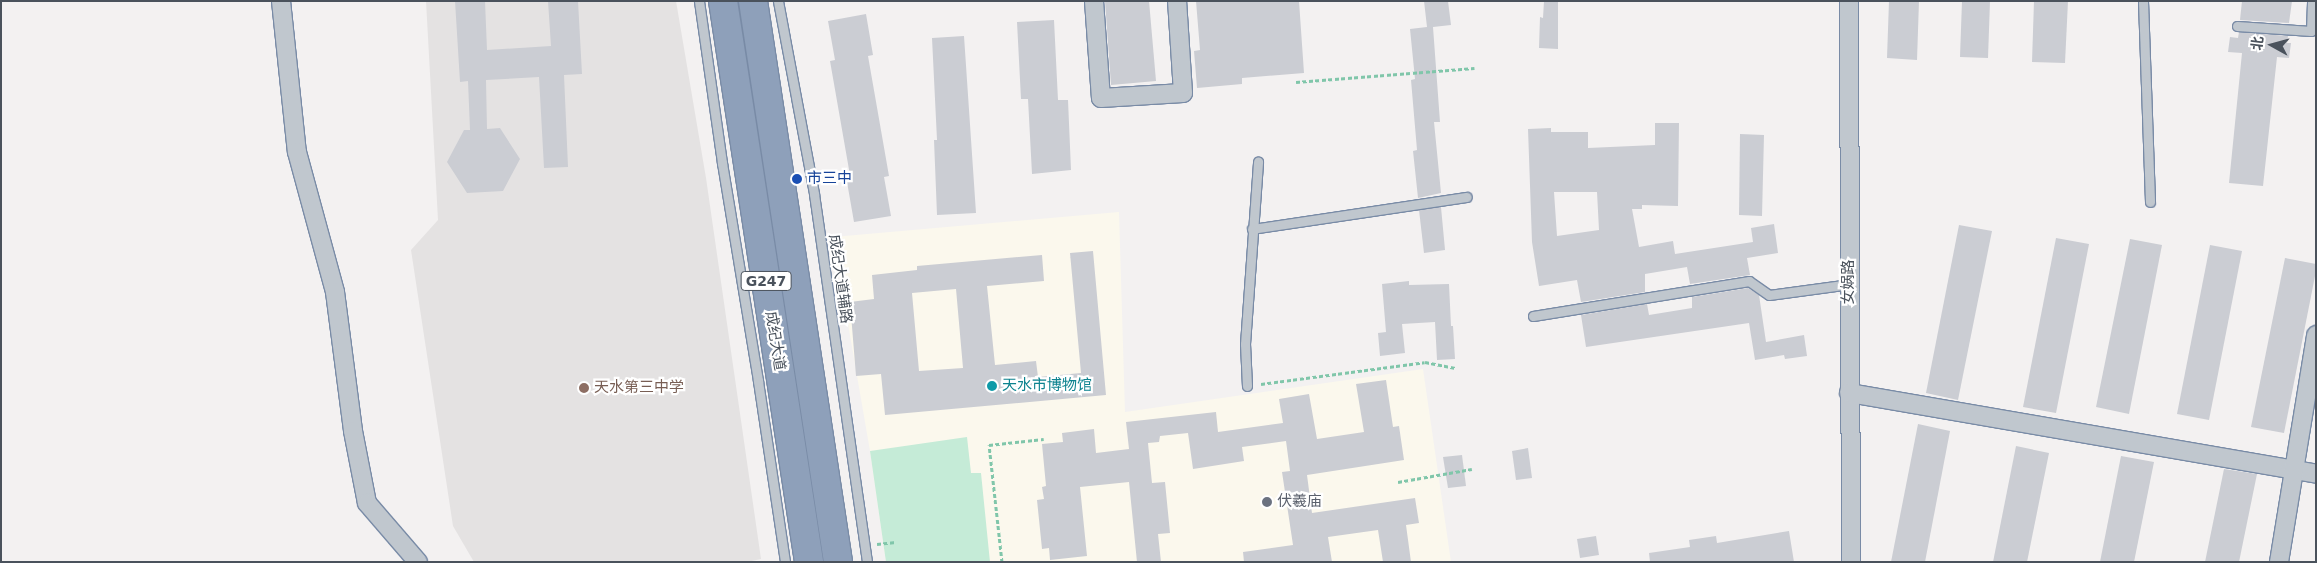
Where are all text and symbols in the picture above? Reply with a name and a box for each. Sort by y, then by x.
north arrow [2247,20,2297,70]
text: 北 [2248,35,2266,51]
place label: 市三中 [807,170,852,188]
marker: 市三中 [791,173,803,185]
street label: 成纪大道辅路 [825,233,855,325]
street label: 女娲路 [1840,260,1858,304]
road number: G247 [740,270,792,292]
street label: 成纪大道 [761,310,789,372]
place label: 天水市博物馆 [1002,377,1092,395]
place label: 天水第三中学 [594,379,684,397]
marker: 天水市博物馆 [986,380,998,392]
marker: 天水第三中学 [578,382,590,394]
place label: 伏羲庙 [1277,493,1322,511]
marker: 伏羲庙 [1261,496,1273,508]

